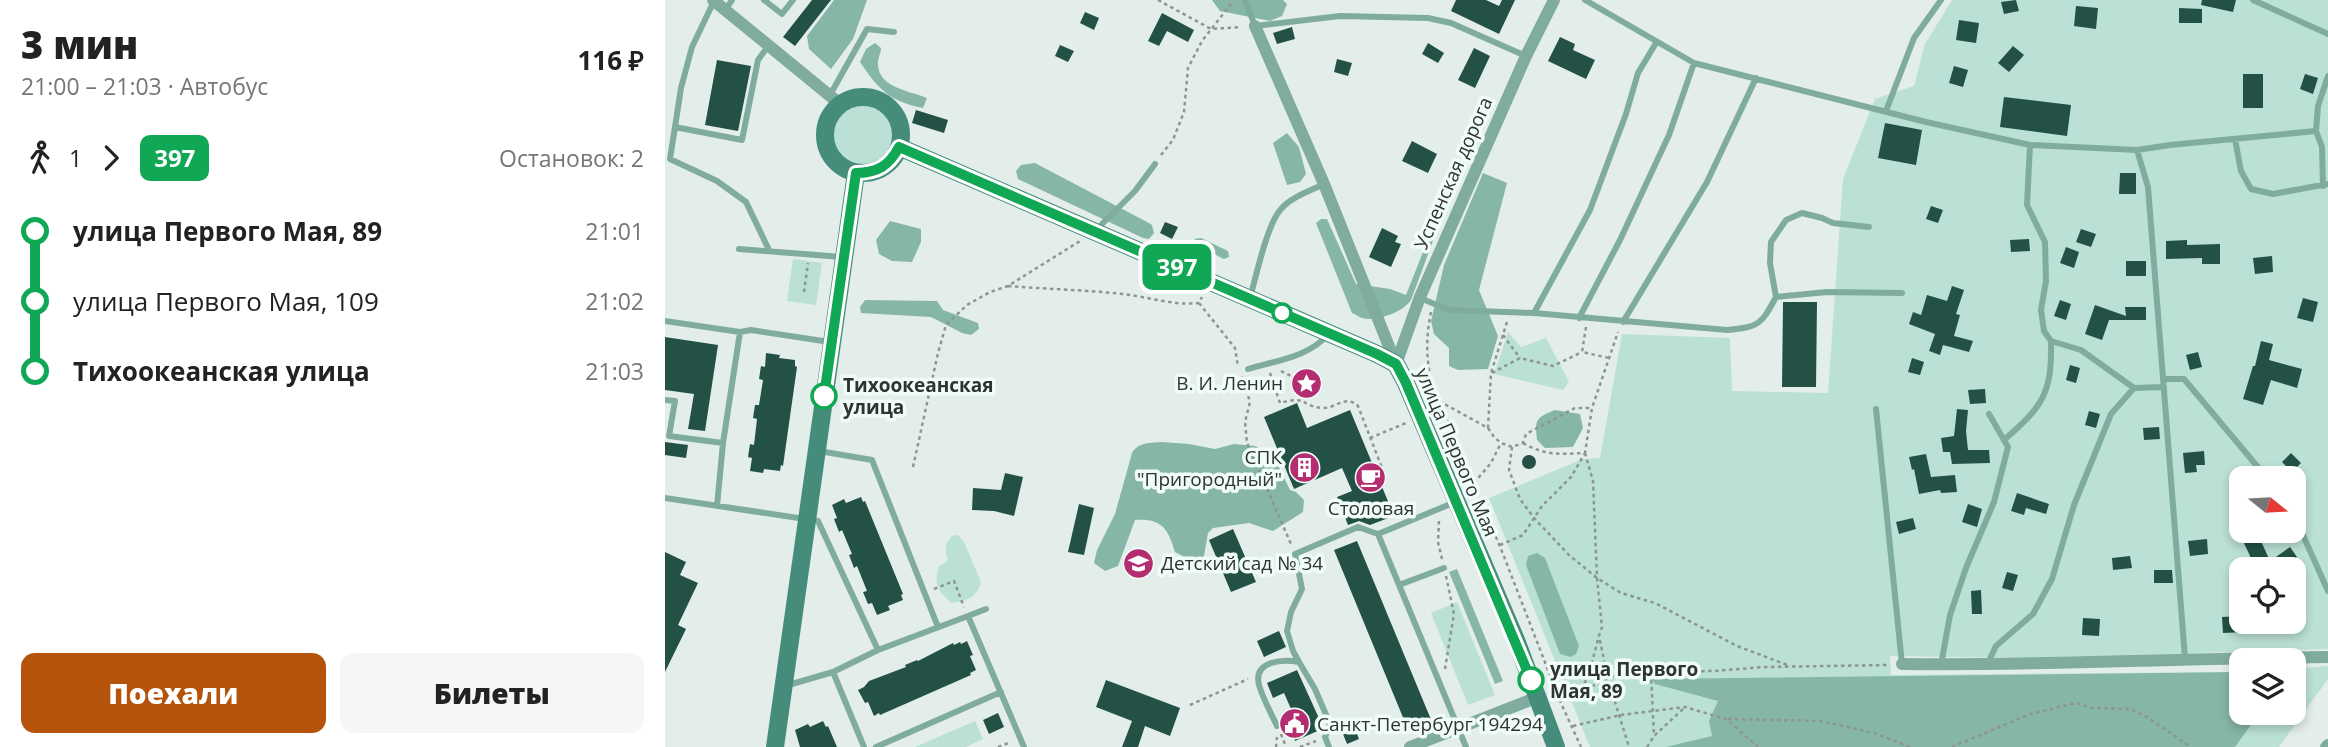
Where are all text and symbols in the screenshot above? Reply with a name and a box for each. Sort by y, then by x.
text: 3 мин [21,18,138,70]
text: 116 ₽ [578,42,644,78]
text: 21:00 – 21:03 · Автобус [21,70,268,102]
street label: Успенская дорога [1408,93,1498,253]
icon: walk [21,139,59,177]
icon: forward [92,139,130,177]
text: 397 [154,141,195,174]
text: 1 [69,142,82,174]
text: Остановок: 2 [499,142,644,174]
text: улица Первого Мая, 89 [73,213,382,249]
text: 21:01 [585,215,644,247]
line badge: 397 [1137,244,1217,290]
text: 397 [1156,250,1198,283]
text: улица Первого Мая, 109 [73,283,379,319]
text: 21:02 [585,285,644,317]
unlabelled marker [1272,303,1292,323]
text: Тихоокеанская улица [73,353,370,389]
text: 21:03 [585,355,644,387]
street label: улица Первого Мая [1410,364,1504,540]
place icon: В. И. Ленин [1289,366,1323,400]
place label: В. И. Ленин [1176,370,1283,396]
place label: Тихоокеанская улица [843,372,994,420]
marker: Тихоокеанская улица [811,383,837,409]
place label: СПК "Пригородный" [1137,444,1282,492]
building icon: СПК "Пригородный" [1288,451,1322,485]
cafe icon: Столовая [1354,460,1388,494]
north arrow [2229,466,2307,542]
map controls [2229,466,2306,725]
place label: Столовая [1328,495,1414,521]
school or university icon: Детский сад № 34 [1121,546,1155,580]
place label: Детский сад № 34 [1161,550,1323,576]
button: locate [2229,557,2306,634]
button: layers [2229,648,2306,725]
button: Поехали [21,653,326,733]
button: Билеты [340,653,644,733]
place label: улица Первого Мая, 89 [1550,656,1698,704]
marker: улица Первого Мая, 89 [1518,667,1544,693]
public building icon: Санкт-Петербург 194294 [1277,707,1311,741]
place label: Санкт-Петербург 194294 [1317,711,1543,737]

